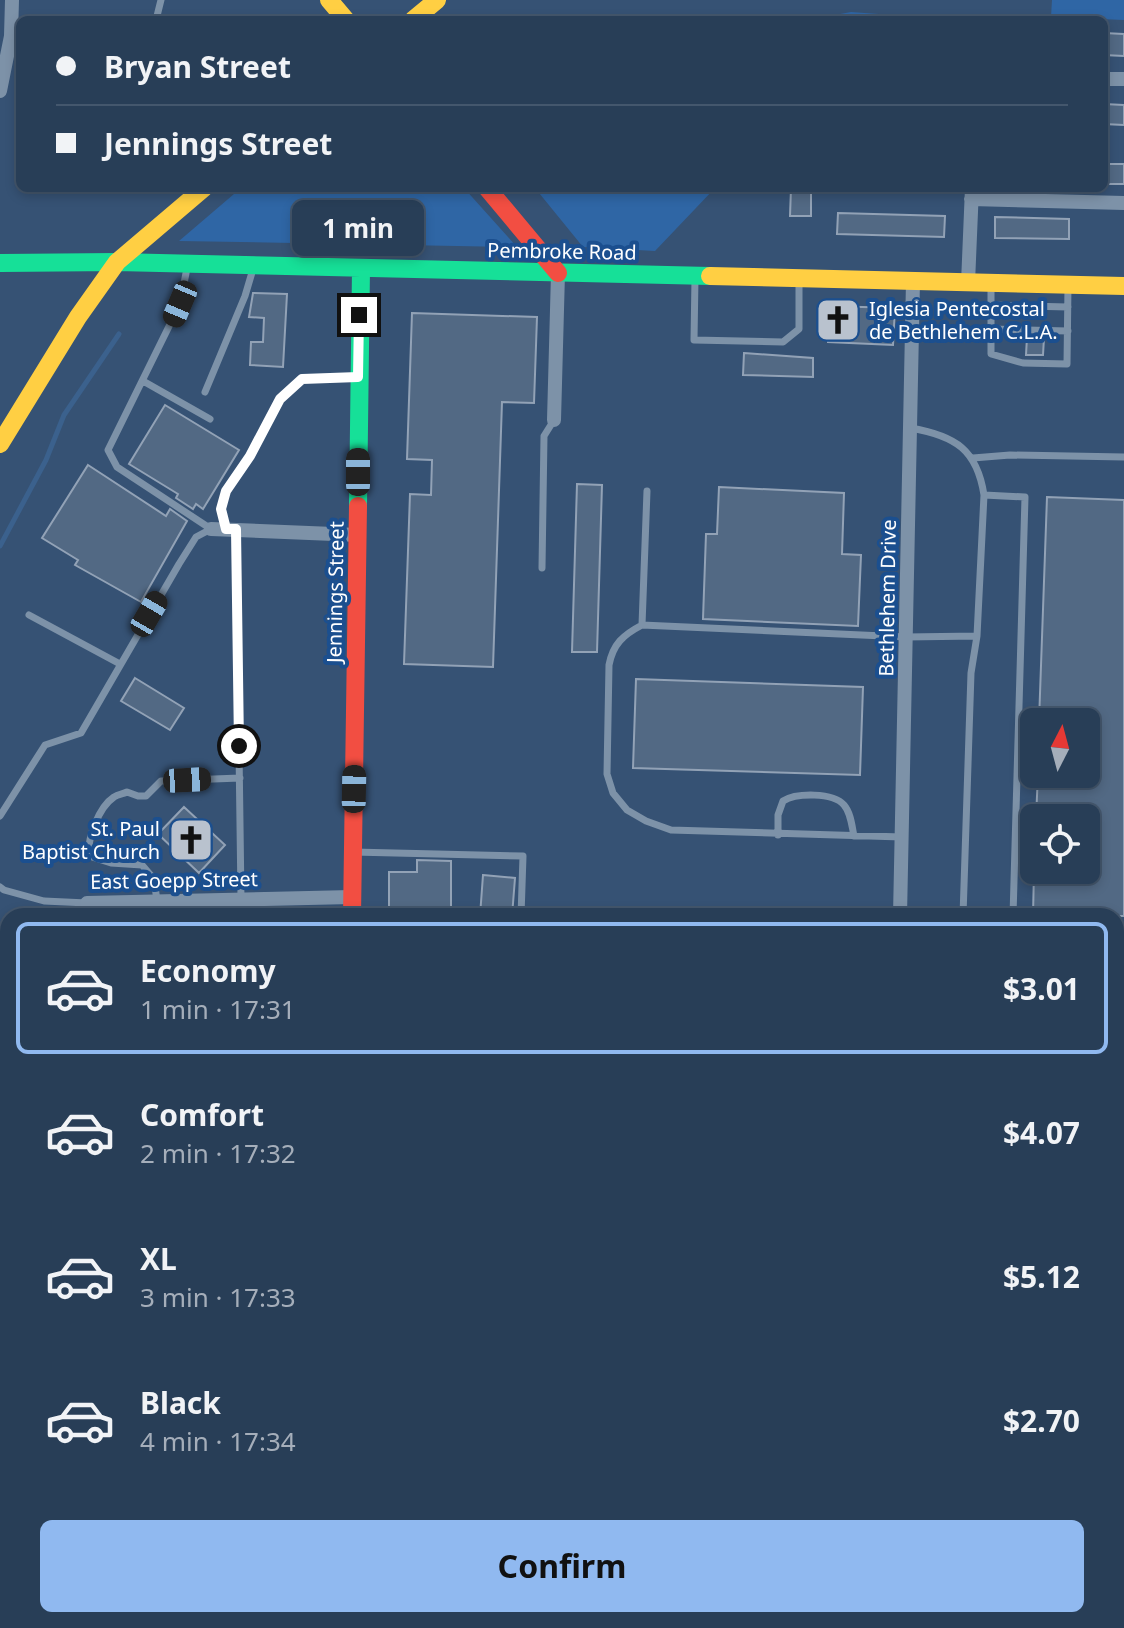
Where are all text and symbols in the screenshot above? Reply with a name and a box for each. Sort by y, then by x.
text: Bryan Street [104,46,291,87]
text: Jennings Street [104,123,332,164]
callout: 1 min [293,199,425,255]
text: 1 min [322,210,394,246]
street label: Pembroke Road [487,236,637,266]
car [160,277,200,331]
place label: Iglesia Pentecostal de Bethlehem C.L.A. [869,295,1058,345]
church icon: Iglesia Pentecostal de Bethlehem C.L.A. [814,296,862,344]
route end [341,297,377,333]
car [346,448,370,496]
street label: Bethlehem Drive [872,519,902,677]
street label: Jennings Street [320,521,350,665]
car [127,587,171,641]
north arrow [1020,708,1100,788]
map controls [1020,708,1100,884]
route start [221,728,257,764]
car [342,765,366,813]
car [162,767,212,793]
button: locate [1020,804,1100,884]
place label: St. Paul Baptist Church [22,815,160,865]
church icon: St. Paul Baptist Church [167,816,215,864]
street label: East Goepp Street [90,865,258,895]
text: Economy [140,950,276,991]
icon: car [44,952,116,1024]
text: $3.01 [1003,968,1080,1009]
text: 1 min · 17:31 [140,991,296,1027]
text: Comfort [140,1094,264,1135]
icon: car [44,1096,116,1168]
text: $4.07 [1003,1112,1080,1153]
text: 2 min · 17:32 [140,1135,296,1171]
text: XL [140,1238,177,1279]
icon: car [44,1240,116,1312]
text: $5.12 [1003,1256,1080,1297]
text: 3 min · 17:33 [140,1279,296,1315]
text: Black [140,1382,221,1423]
icon: car [44,1384,116,1456]
text: $2.70 [1003,1400,1080,1441]
text: 4 min · 17:34 [140,1423,296,1459]
button: Confirm [40,1520,1084,1612]

